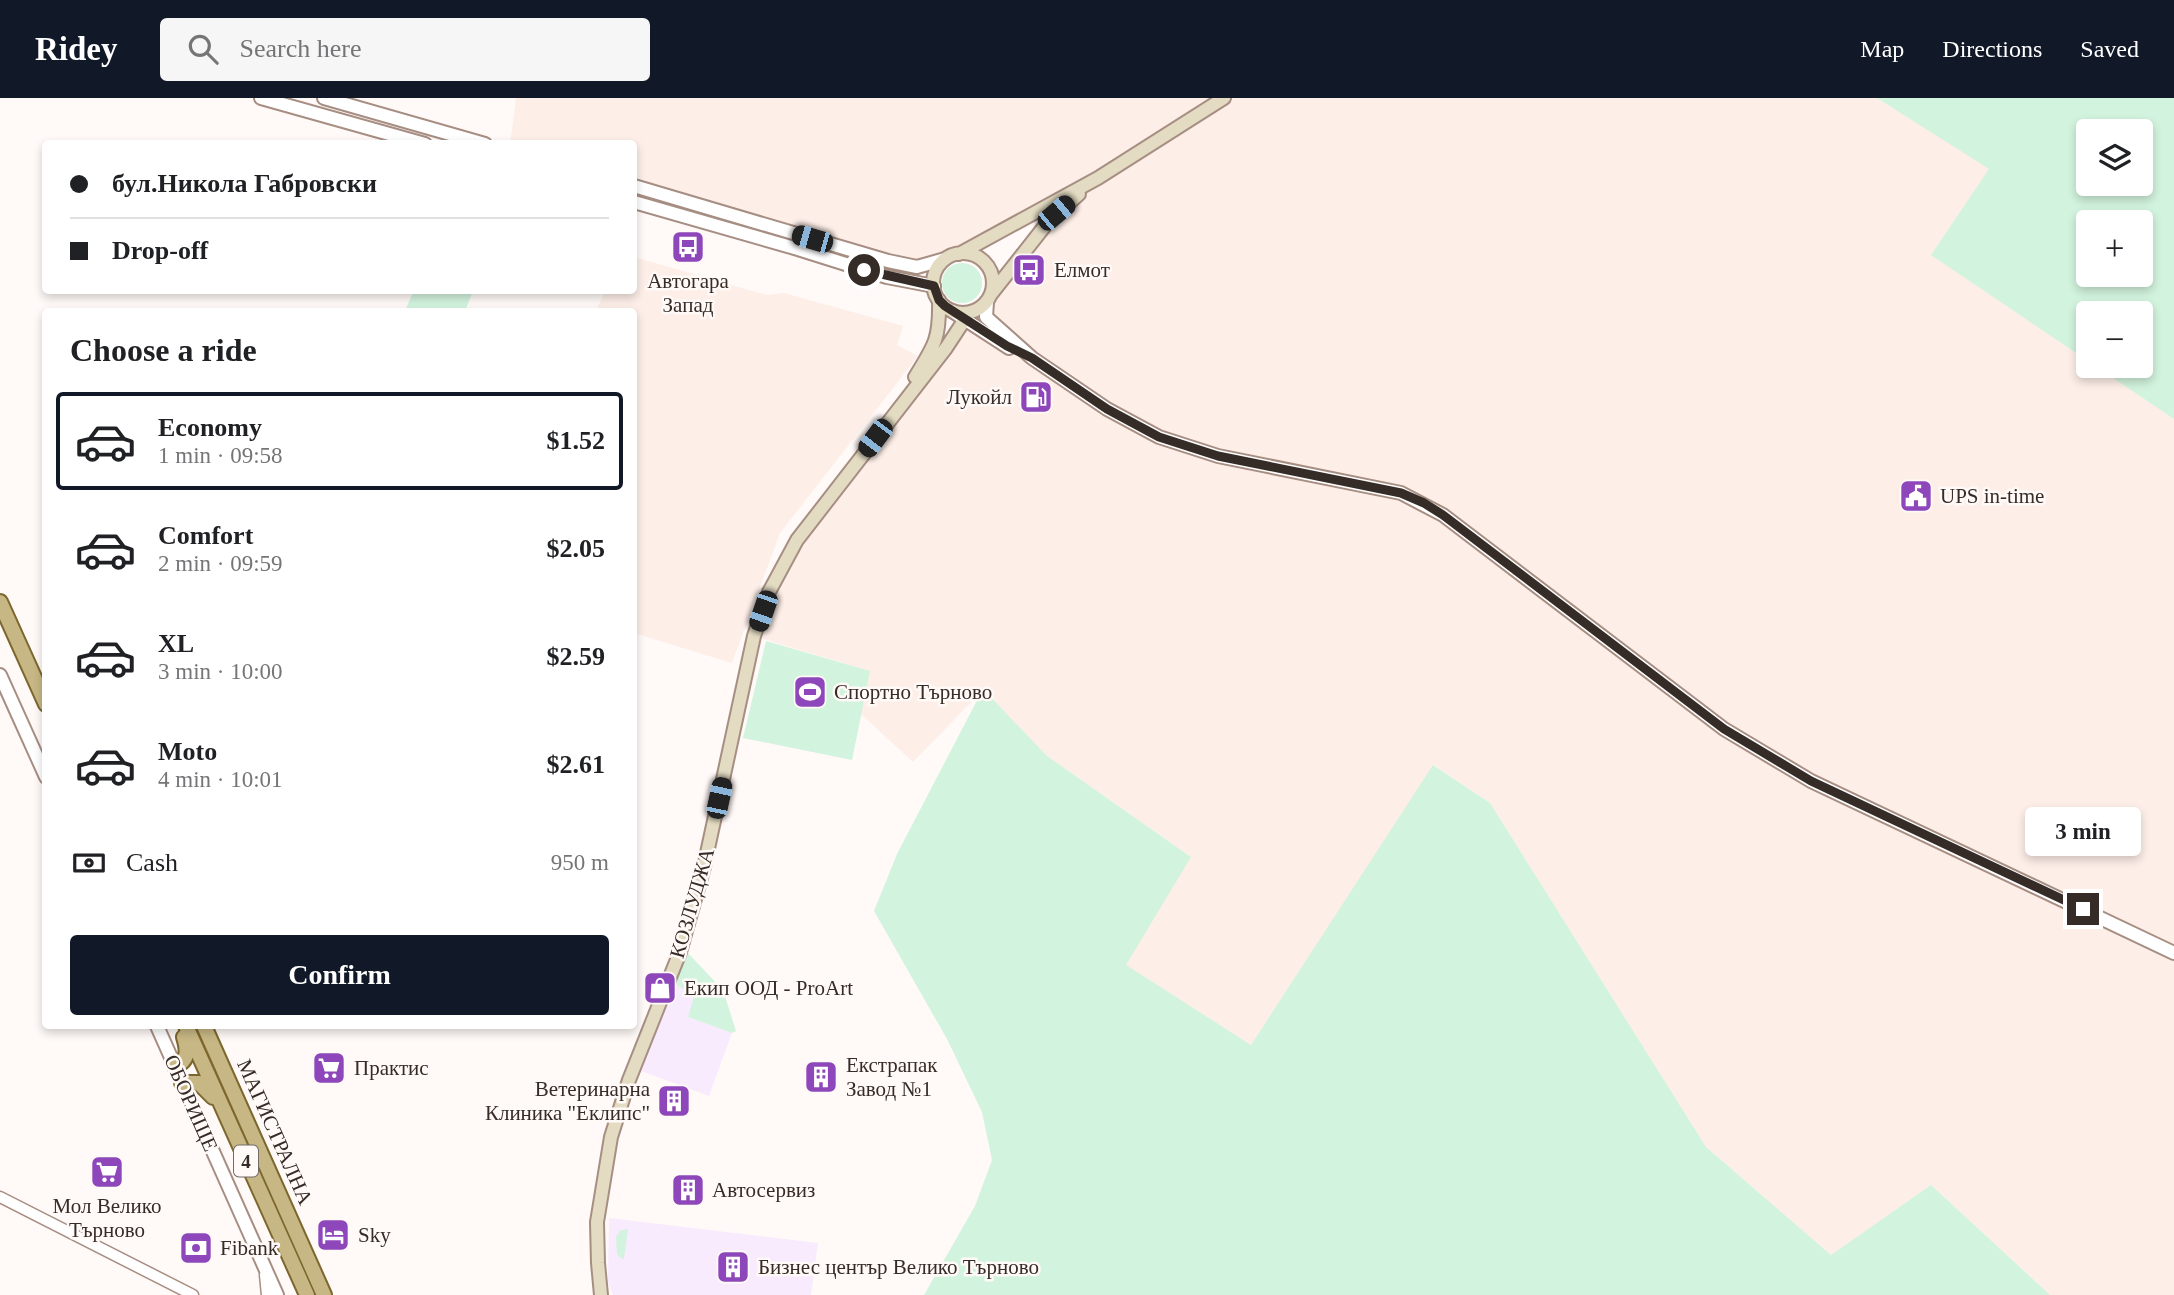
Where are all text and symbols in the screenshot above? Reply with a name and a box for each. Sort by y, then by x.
search box [160,18,650,81]
icon: search [184,30,222,68]
text: Ridey [35,31,118,67]
text: Search here [240,34,361,63]
text: Map [1860,36,1904,62]
text: Directions [1942,36,2042,62]
text: Saved [2080,36,2139,62]
map controls [2076,119,2153,378]
button: layers [2076,119,2153,196]
text: бул.Никола Габровски [112,169,377,198]
car [1034,191,1079,235]
button: + [2076,210,2153,287]
car [789,223,836,255]
bus stop icon: Автогара Запад [669,228,707,266]
text: Drop-off [112,236,208,265]
bus stop icon: Елмот [1010,251,1048,289]
route start [848,254,880,286]
place label: Елмот [1054,258,1110,282]
place label: Автогара Запад [647,269,730,317]
button: − [2076,301,2153,378]
text: Choose a ride [70,332,257,368]
fuel station icon: Лукойл [1017,378,1055,416]
place label: Лукойл [946,385,1012,409]
icon: car [74,410,137,473]
text: Economy [158,413,262,442]
car [854,415,897,461]
text: $1.52 [547,426,605,455]
text: 1 min · 09:58 [158,443,283,468]
public building icon: UPS in-time [1897,477,1935,515]
place label: UPS in-time [1940,484,2044,508]
icon: car [74,518,137,581]
text: Comfort [158,521,253,550]
text: $2.05 [547,534,605,563]
text: 2 min · 09:59 [158,551,283,576]
car [747,588,780,634]
icon: car [74,626,137,689]
text: XL [158,629,194,658]
text: $2.59 [547,642,605,671]
text: 3 min · 10:00 [158,659,283,684]
sports icon: Спортно Търново [791,673,829,711]
place label: Спортно Търново [834,680,992,704]
icon: car [74,734,137,797]
text: Moto [158,737,217,766]
text: $2.61 [547,750,605,779]
text: 4 min · 10:01 [158,767,283,792]
car [705,775,734,821]
callout: 3 min [2025,808,2141,856]
text: 3 min [2055,819,2111,844]
icon: cash [70,844,108,882]
street label: КОЗЛУДЖА [665,844,719,961]
text: Cash [126,848,178,877]
text: 950 m [551,850,609,875]
route end [2067,893,2099,925]
button: Confirm [70,935,609,1015]
shop icon: Екип ООД - ProArt [641,969,679,1007]
place label: Екип ООД - ProArt [684,976,853,1000]
supermarket icon: Практис [310,1049,348,1087]
street label: ОБОРИЩЕ [159,1051,223,1155]
place label: Екстрапак Завод №1 [846,1053,938,1101]
street label: МАГИСТРАЛНА [232,1056,318,1209]
place label: Практис [354,1056,429,1080]
building icon: Екстрапак Завод №1 [802,1058,840,1096]
place label: Ветеринарна Клиника "Еклипс" [485,1077,651,1125]
building icon: Ветеринарна Клиника "Еклипс" [655,1082,693,1120]
road number: 4 [234,1146,258,1176]
supermarket icon: Мол Велико Търново [88,1153,126,1191]
building icon: Автосервиз [669,1171,707,1209]
place label: Автосервиз [712,1178,815,1202]
place label: Мол Велико Търново [53,1194,161,1242]
hotel icon: Sky [314,1216,352,1254]
place label: Sky [358,1223,391,1247]
bank icon: Fibank [177,1229,215,1267]
place label: Fibank [220,1236,279,1260]
building icon: Бизнес център Велико Търново [714,1248,752,1286]
place label: Бизнес център Велико Търново [758,1255,1039,1279]

